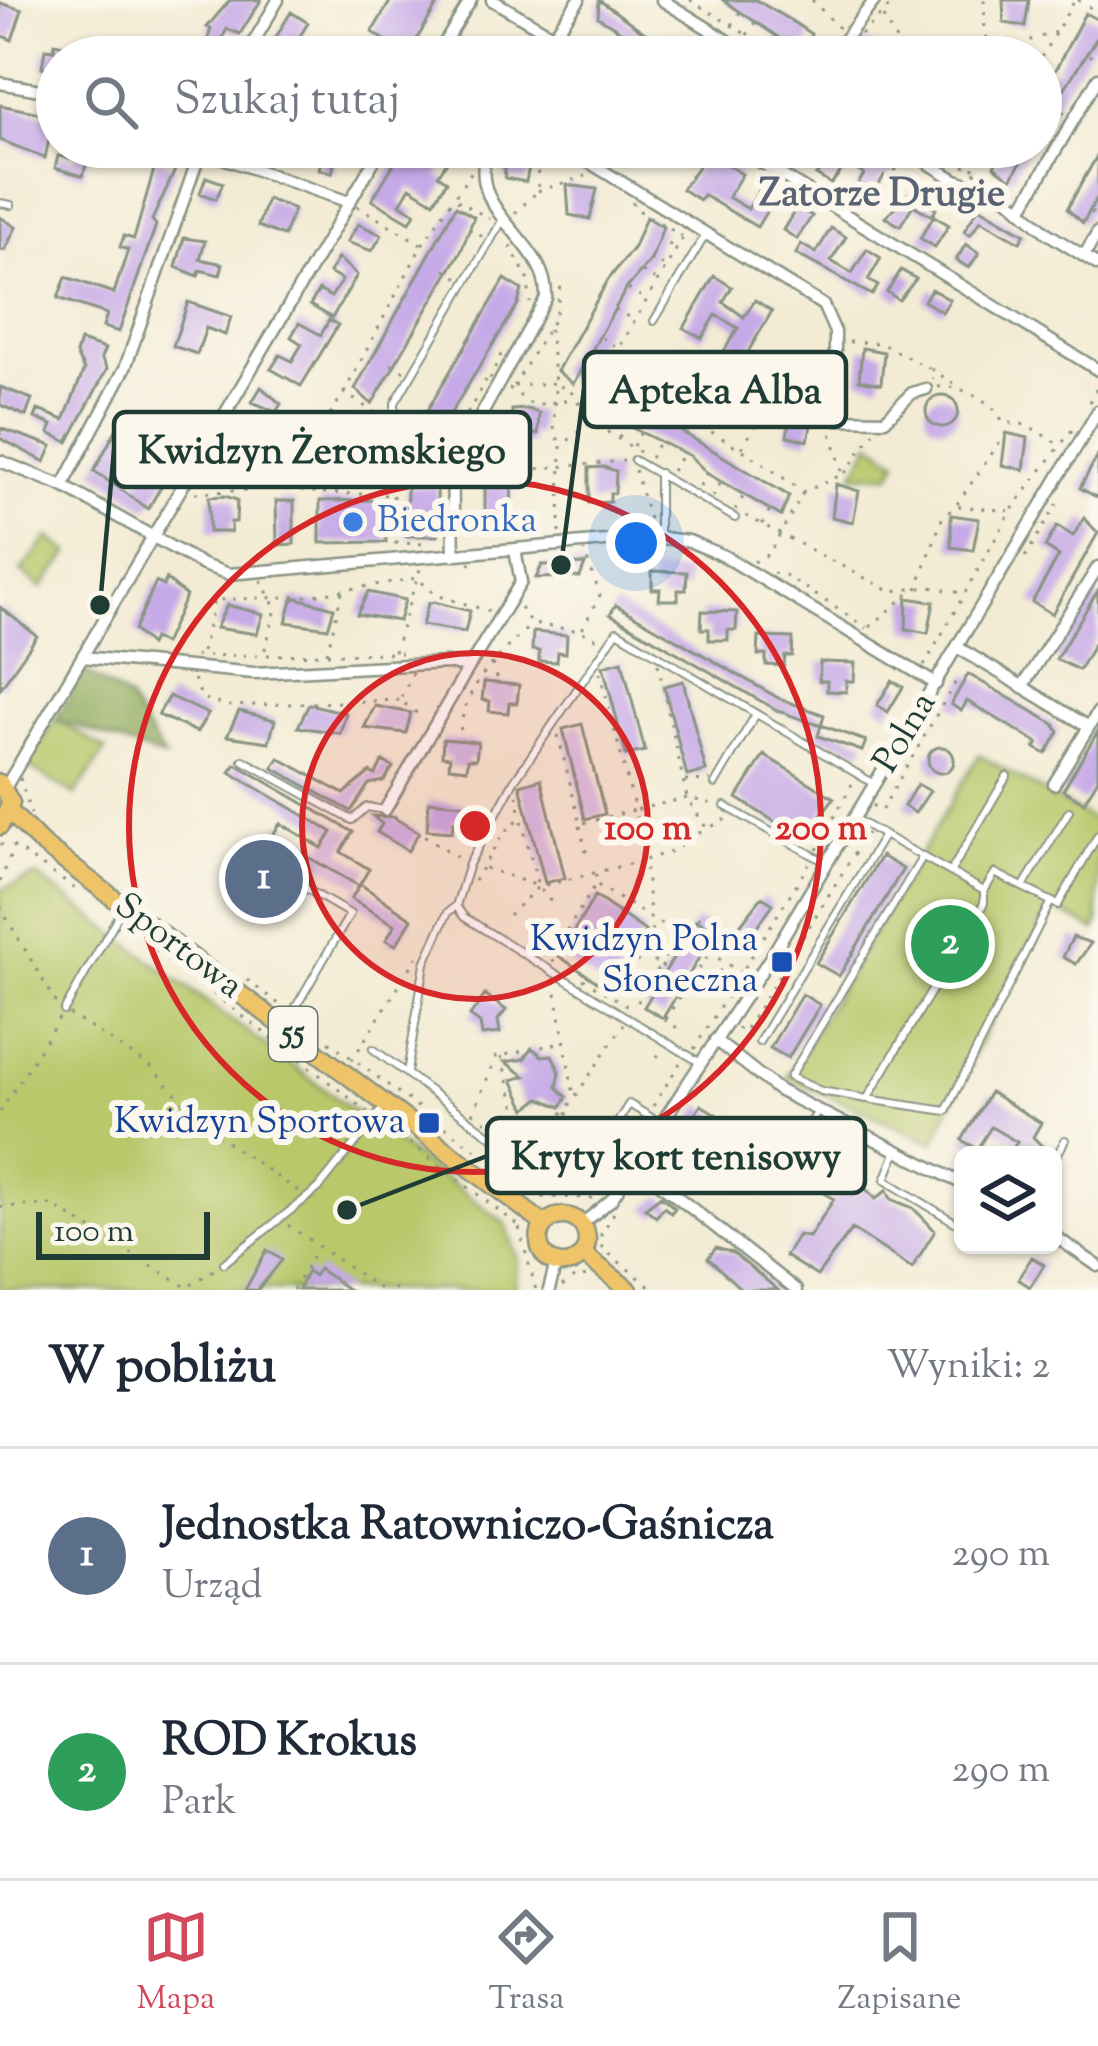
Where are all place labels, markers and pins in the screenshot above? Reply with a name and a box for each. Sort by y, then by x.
callout: Apteka Alba [584,352,846,427]
callout: Kwidzyn Żeromskiego [114,412,530,487]
place label: Biedronka [377,496,537,548]
marker: Biedronka [340,509,366,535]
centre of rings [454,805,496,847]
pin: 1 [225,834,303,924]
pin: 2 [911,899,989,989]
place label: Kwidzyn Polna Słoneczna [530,915,758,1008]
marker: Kwidzyn Polna Słoneczna [769,949,795,975]
place label: Kwidzyn Sportowa [114,1097,405,1149]
marker: Kwidzyn Sportowa [416,1110,442,1136]
callout: Kryty kort tenisowy [487,1118,865,1193]

